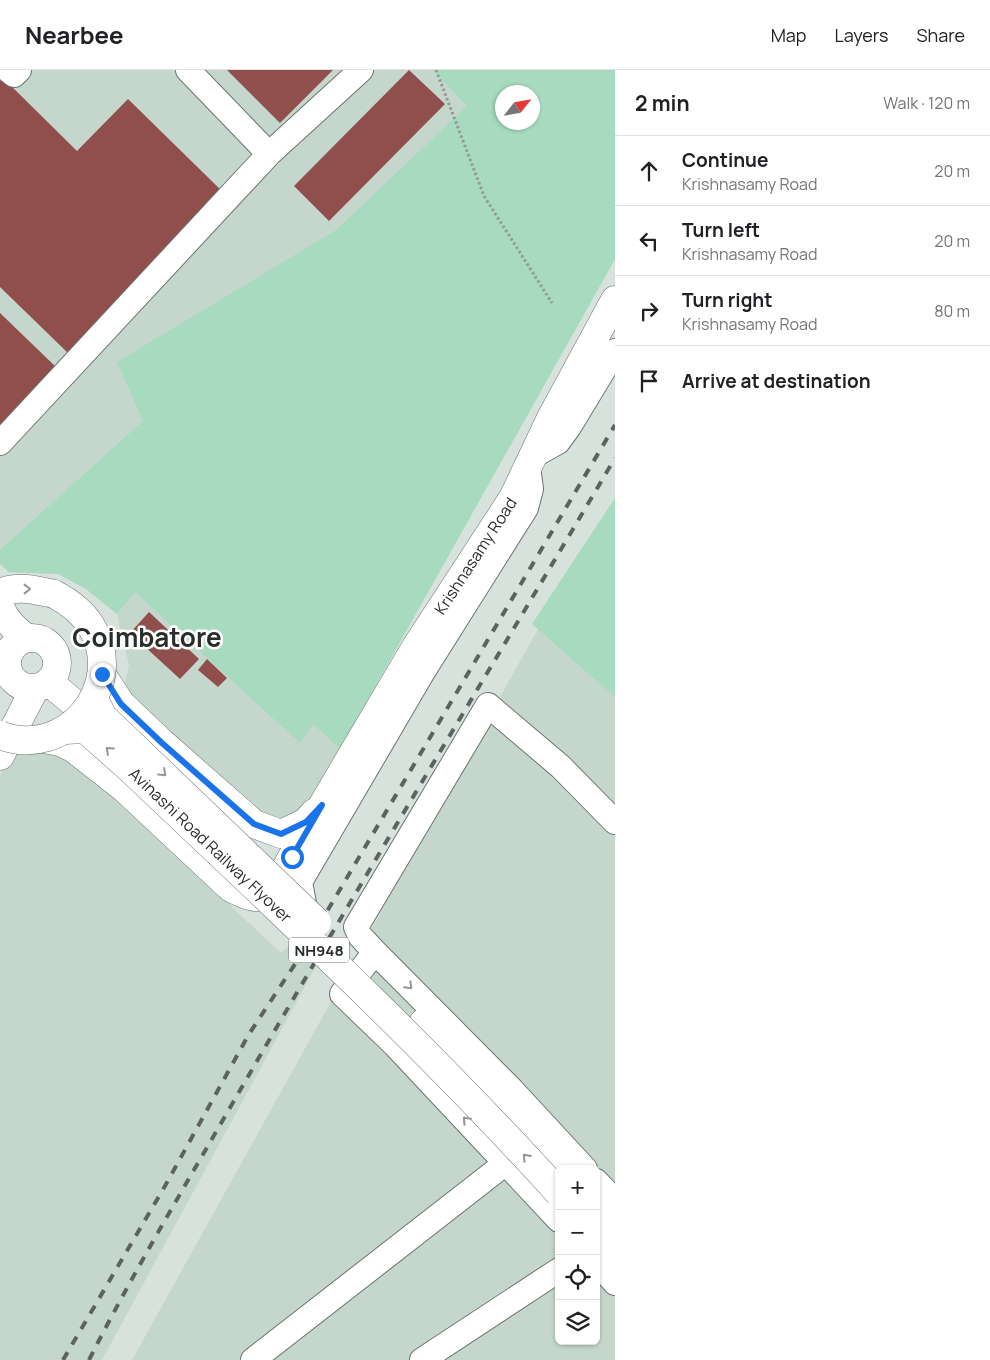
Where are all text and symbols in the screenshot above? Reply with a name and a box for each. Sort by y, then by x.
text: Nearbee [25,18,124,51]
text: Map [771,23,806,47]
text: Layers [834,23,888,47]
text: Share [916,23,965,47]
north arrow [495,85,540,130]
text: 2 min [635,89,690,117]
text: Walk · 120 m [883,92,970,114]
text: Continue [682,147,768,173]
icon: ahead [635,157,663,185]
text: 20 m [934,160,970,182]
text: Krishnasamy Road [682,173,817,195]
text: Turn left [682,217,760,243]
icon: left [635,227,663,255]
text: 20 m [934,230,970,252]
text: Krishnasamy Road [682,243,817,265]
text: Turn right [682,287,772,313]
icon: right [635,297,663,325]
text: 80 m [934,300,970,322]
text: Krishnasamy Road [682,313,817,335]
icon: arrive [635,367,663,395]
text: Arrive at destination [682,368,871,394]
street label: Krishnasamy Road [429,493,522,619]
one-way arrow [24,584,31,594]
district label: Coimbatore [72,619,222,655]
route end [91,663,114,686]
one-way arrow [105,747,114,756]
street label: Avinashi Road Railway Flyover [124,763,297,928]
one-way arrow [157,767,166,776]
route start [281,846,304,869]
road number: NH948 [289,938,349,962]
one-way arrow [403,981,412,990]
one-way arrow [463,1117,472,1126]
one-way arrow [523,1153,532,1162]
map controls [555,1165,600,1345]
button: + [555,1165,600,1210]
button: − [555,1210,600,1255]
button: locate [555,1255,600,1300]
button: layers [555,1300,600,1345]

